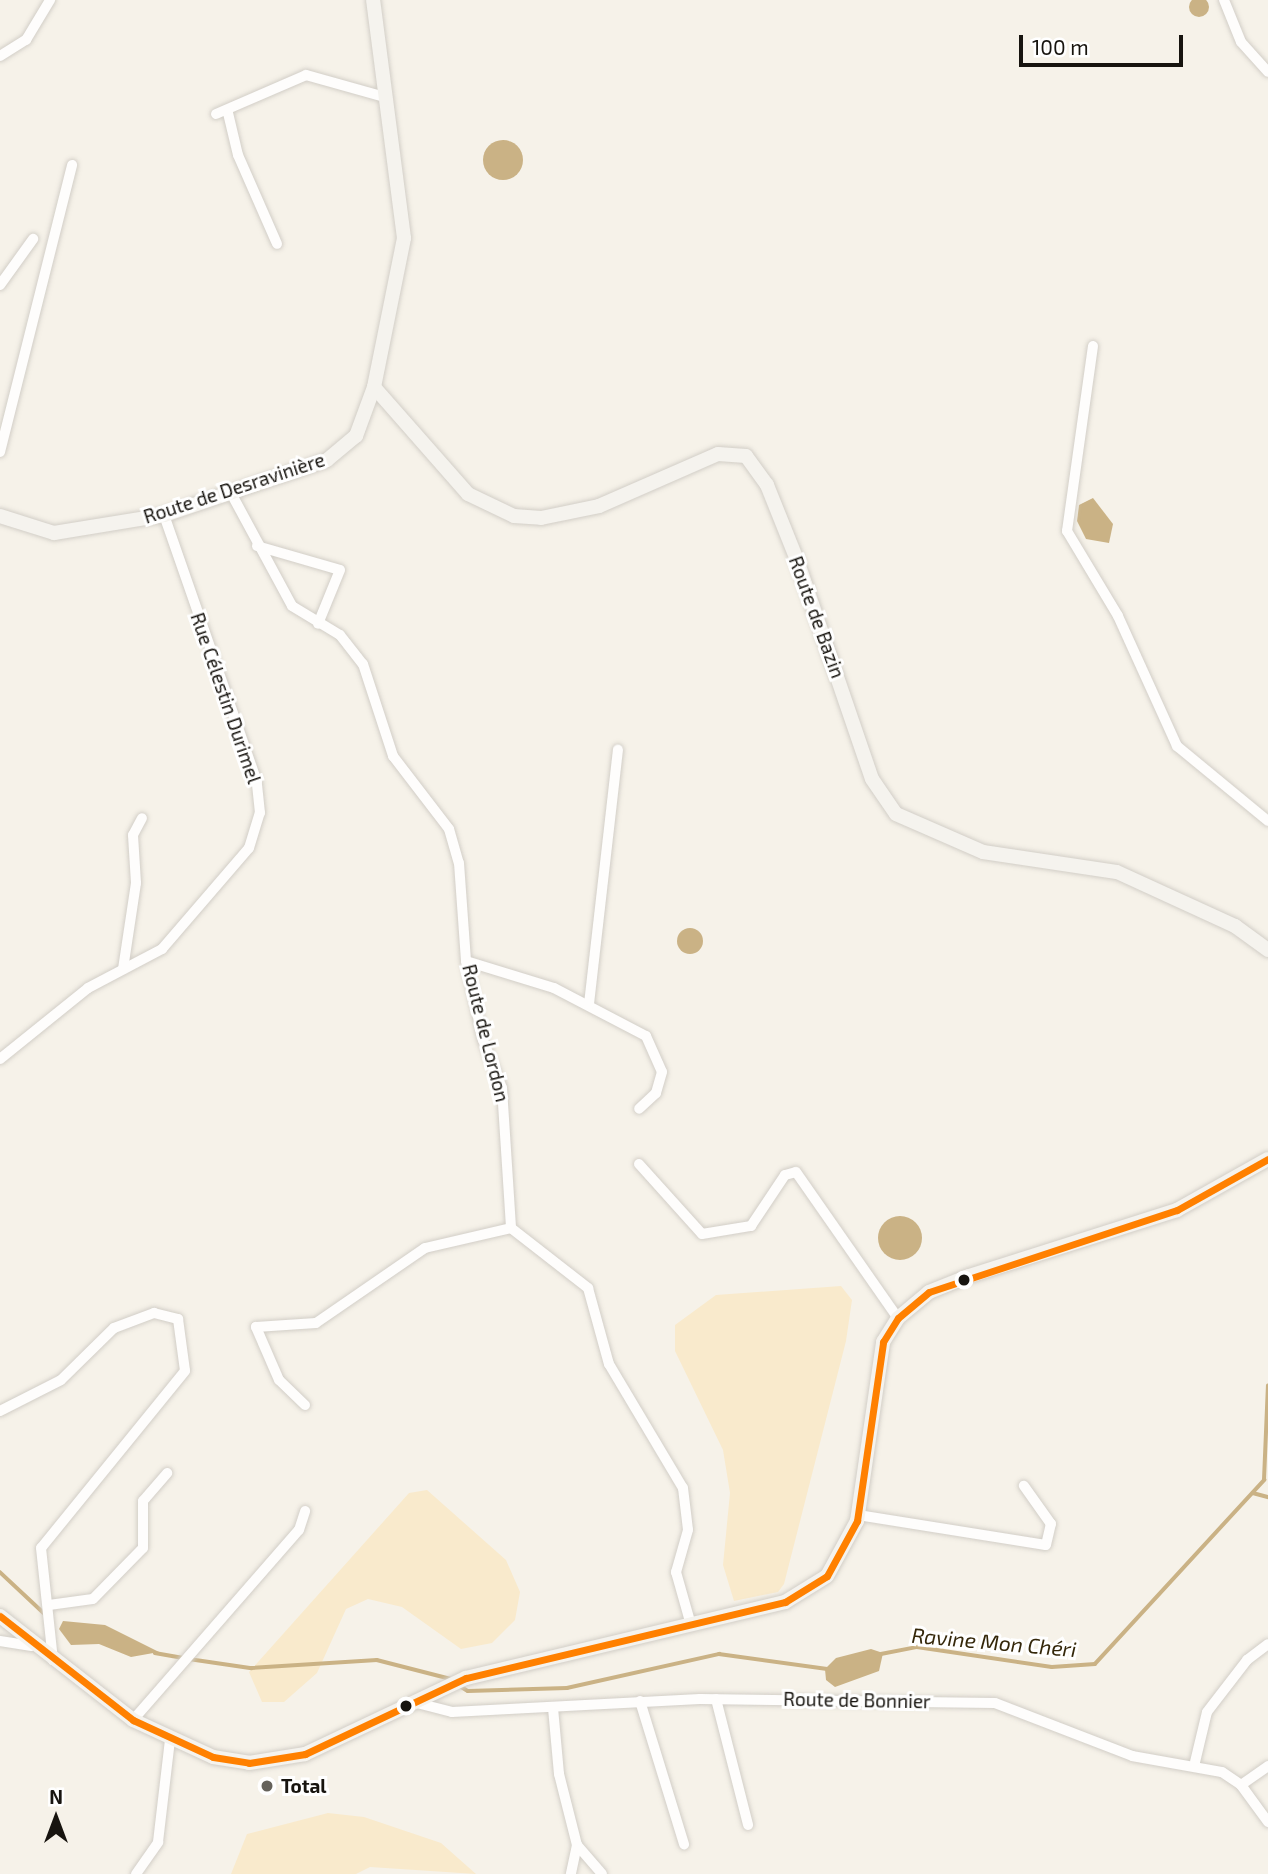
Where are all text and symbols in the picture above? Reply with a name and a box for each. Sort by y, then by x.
scale bar [1023,21,1188,65]
text: 100 m [1032,34,1089,59]
street label: Route de Desravinière [141,448,327,528]
street label: Route de Bazin [784,553,850,681]
street label: Rue Célestin Durimel [186,610,266,786]
street label: Route de Lordon [458,962,514,1104]
unlabelled marker [957,1273,971,1287]
water label: Ravine Mon Chéri [911,1622,1077,1662]
street label: Route de Bonnier [783,1687,931,1713]
unlabelled marker [399,1699,413,1713]
place label: Total [281,1775,327,1797]
marker: Total [259,1778,275,1794]
north arrow [21,1783,91,1853]
text: N [49,1785,63,1808]

